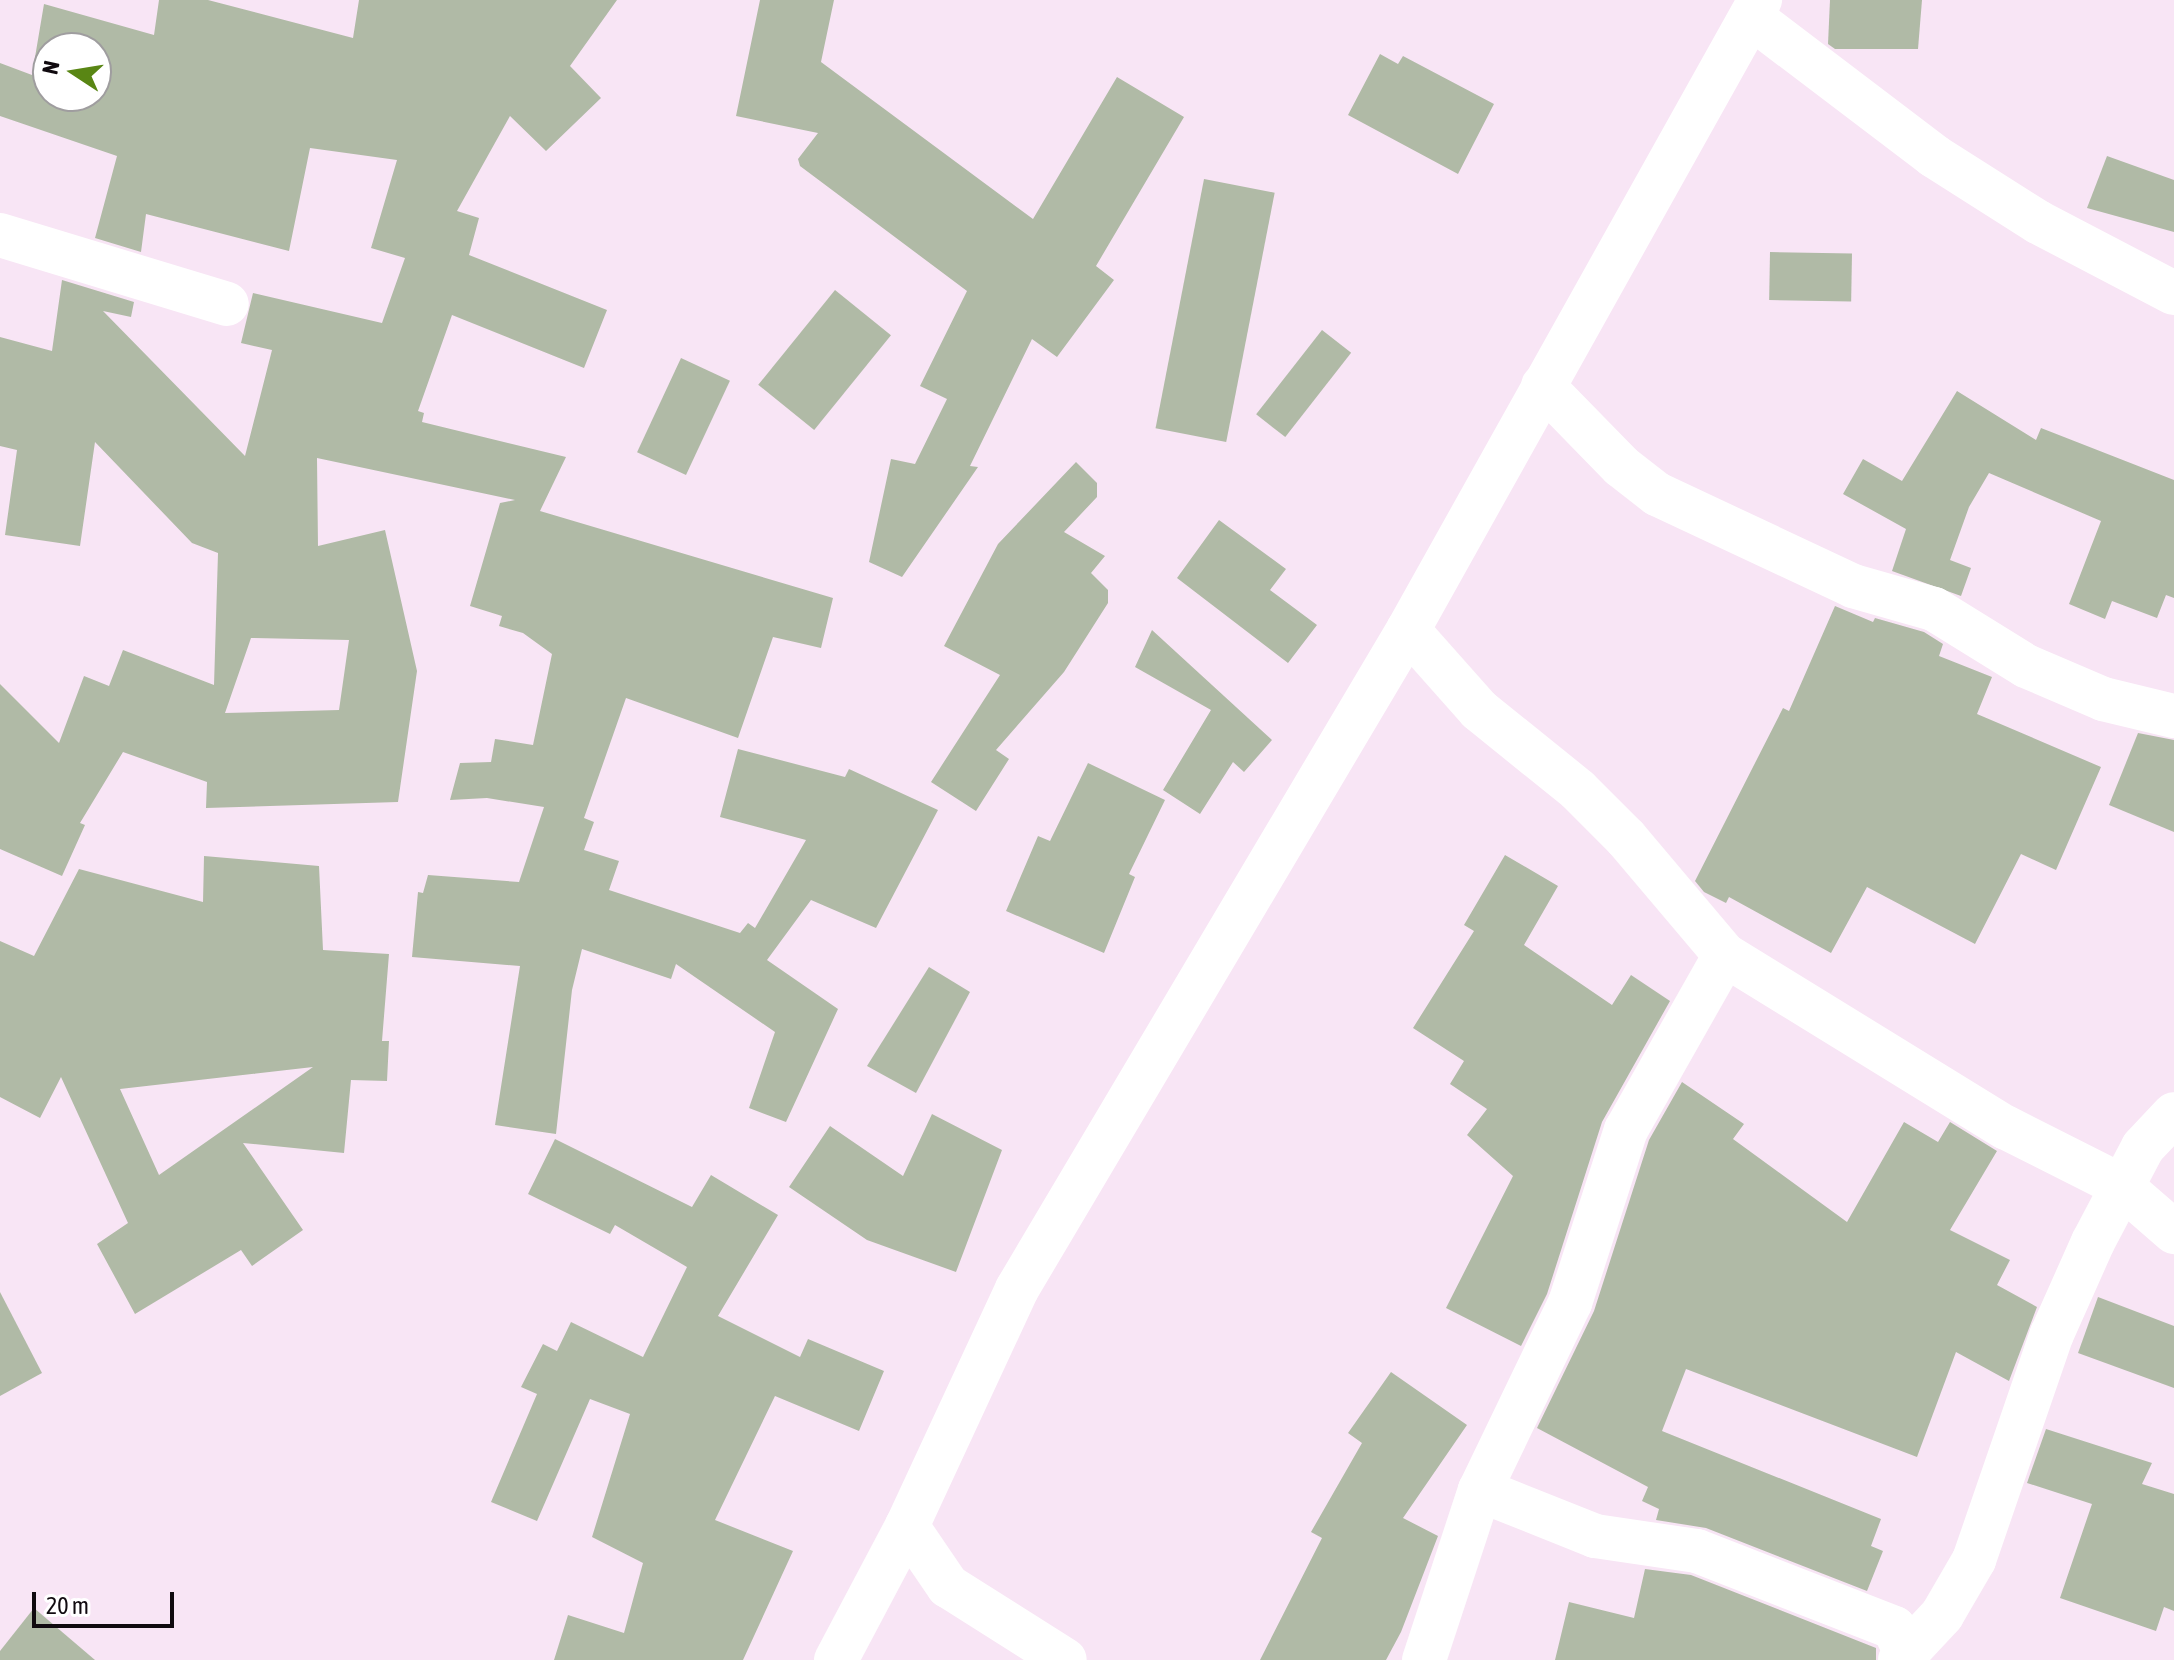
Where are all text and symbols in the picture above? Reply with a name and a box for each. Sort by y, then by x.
north arrow [32,32,112,112]
text: N [36,58,65,76]
scale bar [36,1576,178,1626]
text: 20 m [46,1592,89,1619]

